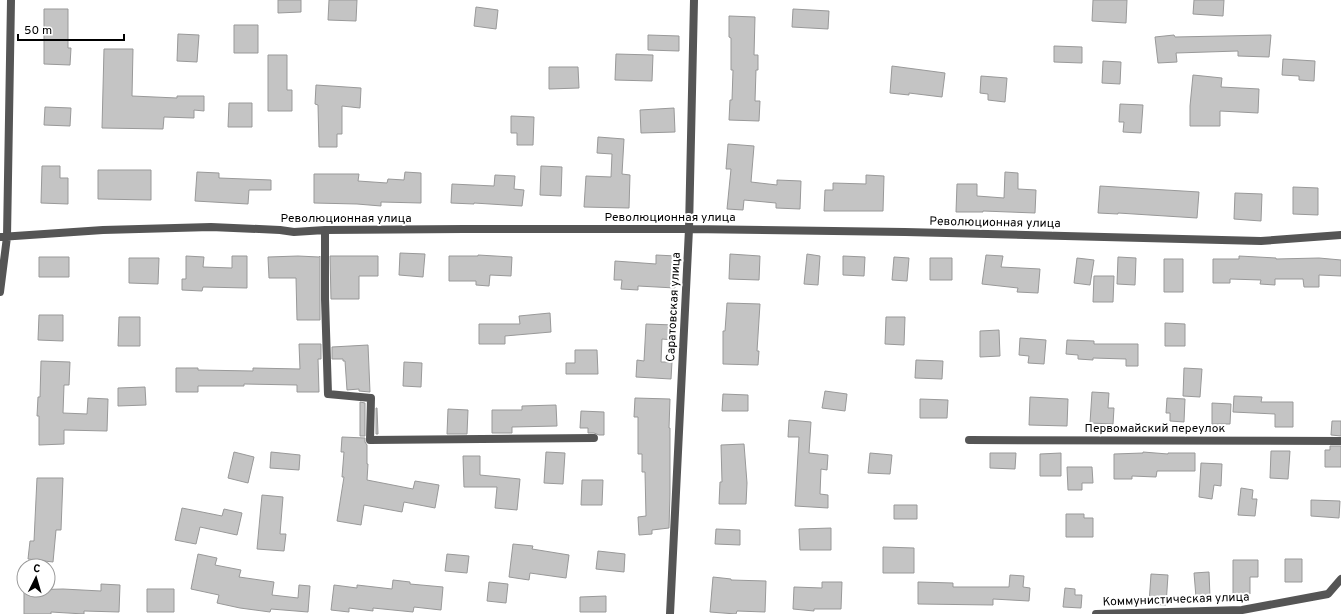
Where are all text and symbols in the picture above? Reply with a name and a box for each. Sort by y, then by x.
scale bar [18,16,124,42]
text: 50 m [24,23,52,39]
street label: Революционная улица [604,210,736,226]
street label: Революционная улица [280,211,412,227]
street label: Революционная улица [929,214,1061,232]
street label: Саратовская улица [663,252,685,362]
street label: Первомайский переулок [1085,421,1226,437]
north arrow [16,558,56,598]
text: С [33,562,41,576]
street label: Коммунистическая улица [1102,589,1250,611]

